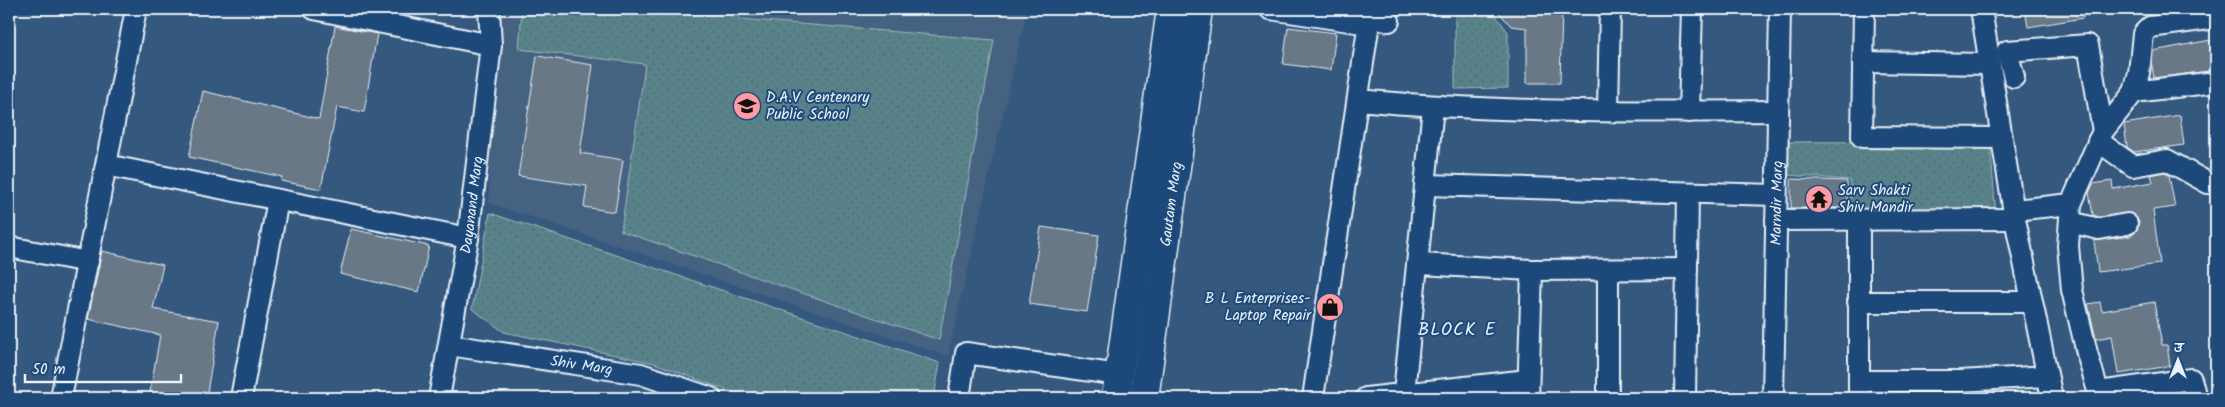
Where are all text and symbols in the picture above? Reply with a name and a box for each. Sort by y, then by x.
place label: D.A.V Centenary Public School [766,86,870,127]
school or university icon: D.A.V Centenary Public School [732,91,762,121]
street label: Dayanand Marg [454,155,491,256]
street label: Gautam Marg [1154,160,1190,248]
street label: Marndir Marg [1765,160,1790,246]
place label: Sarv Shakti Shiv Mandir [1838,179,1914,220]
temple icon: Sarv Shakti Shiv Mandir [1804,184,1834,214]
place label: B L Enterprises- Laptop Repair [1205,287,1312,328]
shop icon: B L Enterprises- Laptop Repair [1315,292,1345,322]
district label: BLOCK E [1418,316,1496,345]
north arrow [2152,334,2202,384]
text: उ [2174,337,2186,359]
street label: Shiv Marg [548,349,614,383]
scale bar [25,352,181,384]
text: 50 m [32,358,66,382]

